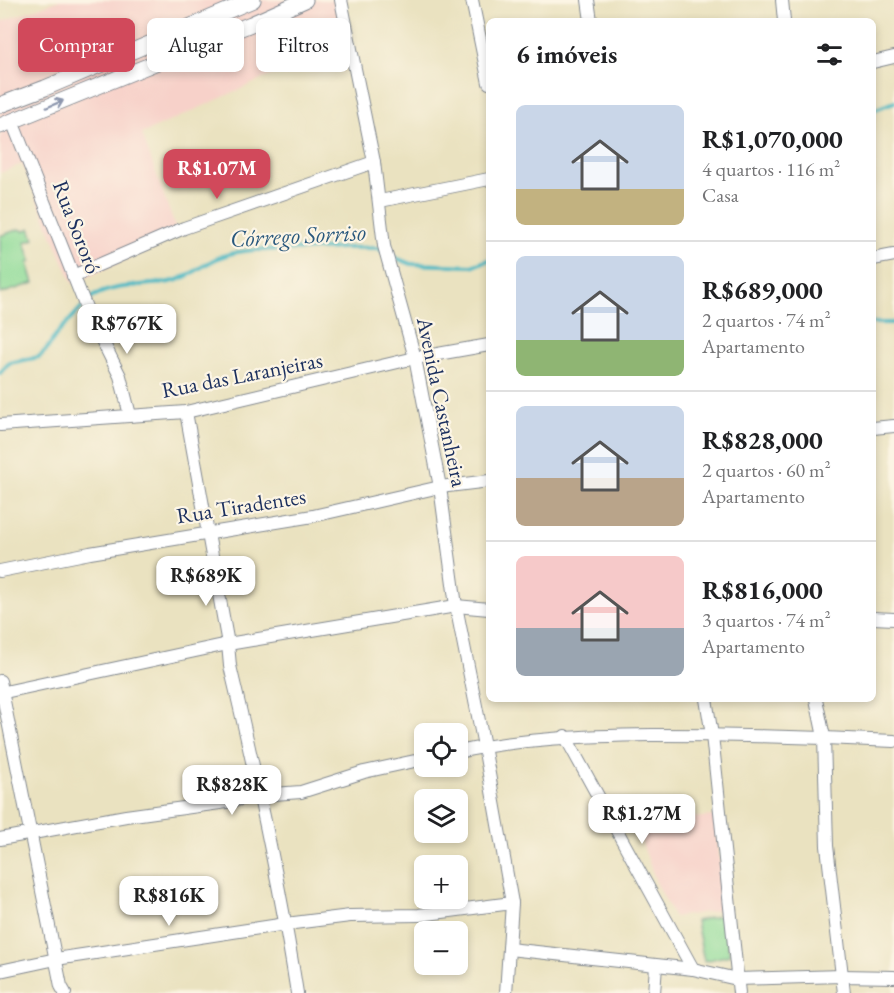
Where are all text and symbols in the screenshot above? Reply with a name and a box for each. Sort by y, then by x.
chip: Comprar [18,18,135,72]
chip: Alugar [147,18,244,72]
chip: Filtros [256,18,350,72]
text: 6 imóveis [516,37,617,71]
icon: filters [813,38,846,71]
one-way arrow [45,98,63,110]
text: R$1,070,000 [702,122,843,156]
icon: home [564,129,636,201]
pin: R$1.07M [162,149,272,200]
text: R$1.07M [177,155,257,181]
text: 4 quartos · 116 m² [702,156,840,182]
street label: Rua Sororó [46,176,108,278]
text: Casa [702,182,739,208]
water label: Córrego Sorriso [229,216,367,254]
text: R$689,000 [702,273,823,307]
icon: home [564,280,636,352]
pin: R$767K [78,304,176,355]
text: 2 quartos · 74 m² [702,307,831,333]
text: R$767K [91,310,163,336]
street label: Avenida Castanheira [410,313,474,490]
text: Apartamento [702,333,805,359]
street label: Rua das Laranjeiras [159,345,325,405]
text: R$828,000 [702,423,823,457]
icon: home [564,430,636,502]
text: 2 quartos · 60 m² [702,457,831,483]
street label: Rua Tiradentes [174,481,308,531]
text: Apartamento [702,483,805,509]
pin: R$689K [157,556,255,607]
text: R$689K [170,562,242,588]
text: R$816,000 [702,573,823,607]
icon: home [564,580,636,652]
text: 3 quartos · 74 m² [702,607,831,633]
text: Apartamento [702,633,805,659]
map controls [414,723,468,975]
button: locate [414,723,468,777]
pin: R$828K [183,765,281,816]
text: R$828K [196,771,268,797]
button: layers [414,789,468,843]
pin: R$1.27M [587,794,697,845]
text: R$1.27M [602,800,682,826]
button: + [414,855,468,909]
pin: R$816K [120,876,218,927]
text: R$816K [133,882,205,908]
button: − [414,921,468,975]

